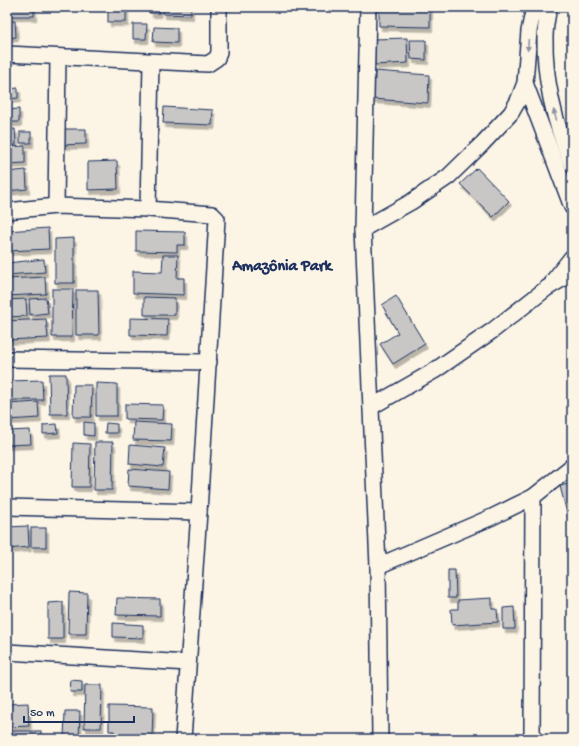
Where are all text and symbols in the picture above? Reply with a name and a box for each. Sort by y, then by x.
one-way arrow [524,39,531,51]
one-way arrow [552,109,558,121]
district label: Amazônia Park [231,258,334,277]
scale bar [24,698,134,724]
text: 50 m [30,707,55,721]

